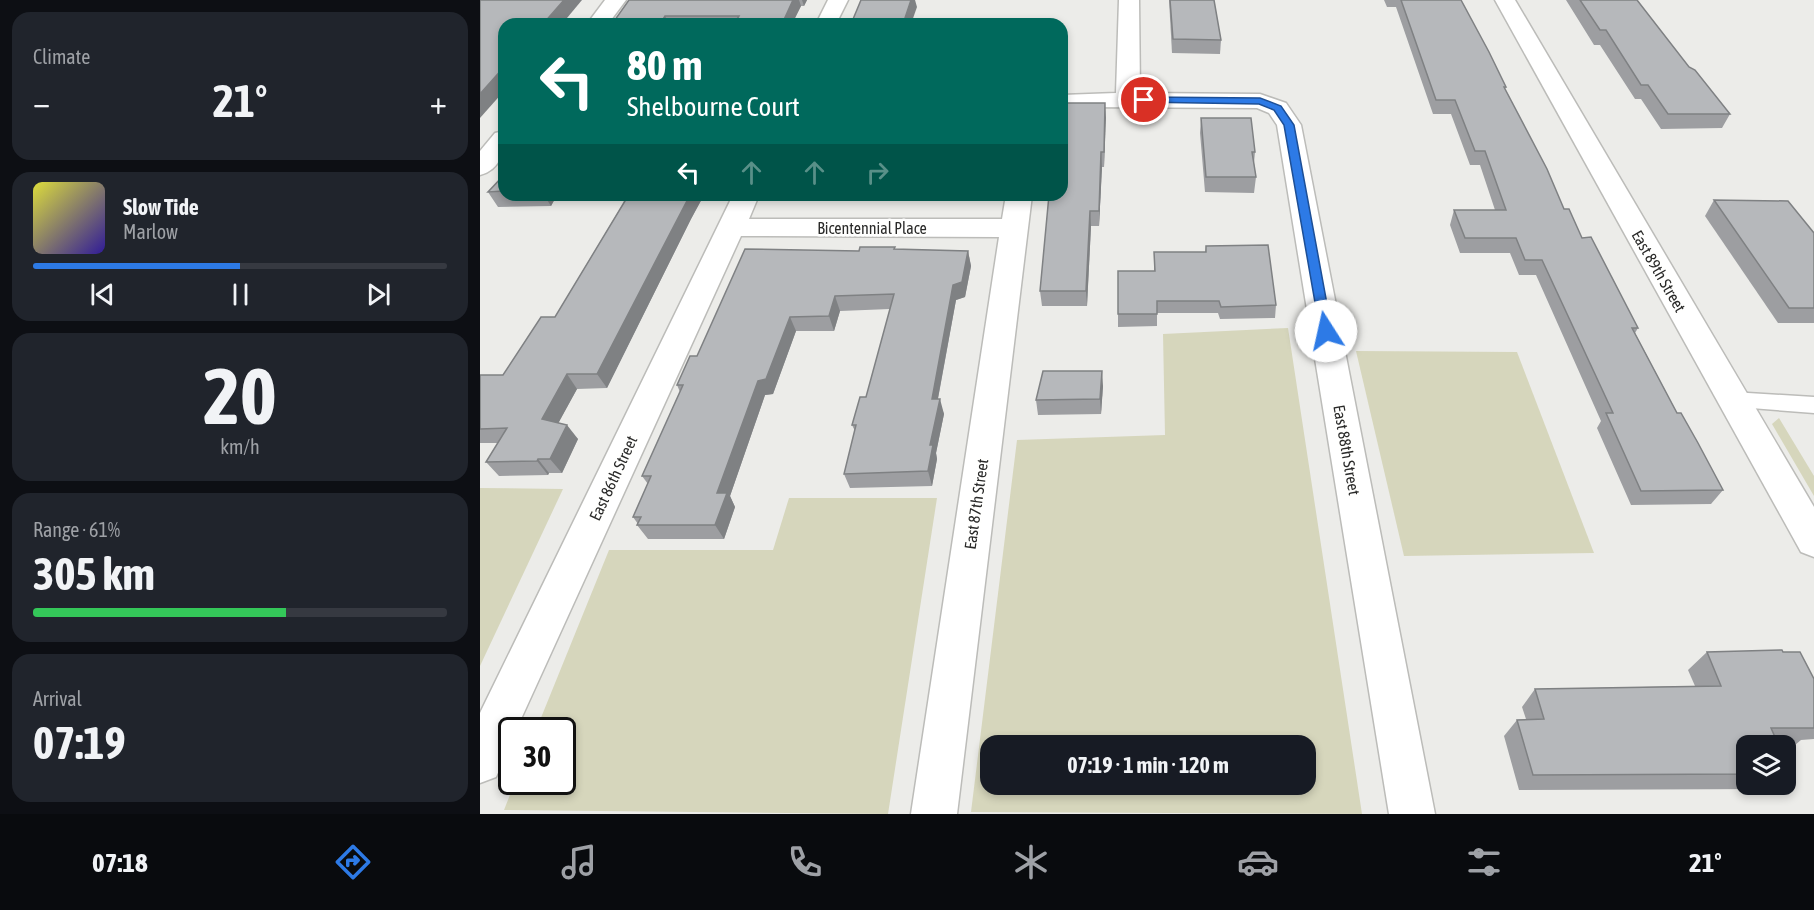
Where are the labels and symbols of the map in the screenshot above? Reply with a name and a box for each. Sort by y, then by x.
pin [1118,74,1169,125]
street label: Bicentennial Place [817,219,927,237]
street label: East 89th Street [1628,227,1690,315]
position arrow [1294,299,1358,363]
street label: East 88th Street [1330,403,1364,497]
street label: East 86th Street [586,432,641,523]
street label: East 87th Street [961,457,991,551]
speed limit sign: 30 [498,717,576,795]

